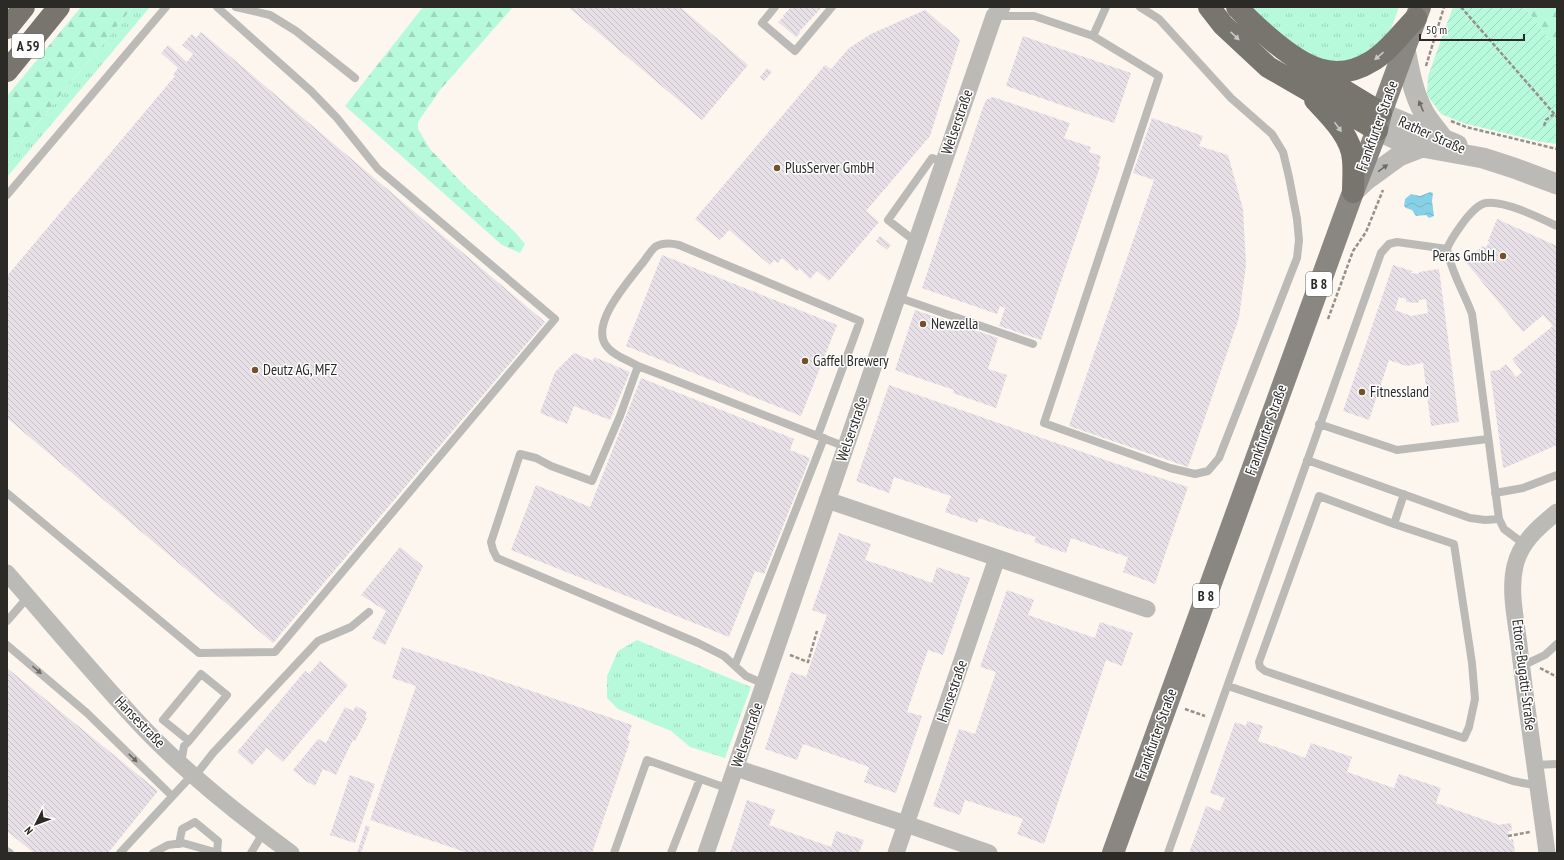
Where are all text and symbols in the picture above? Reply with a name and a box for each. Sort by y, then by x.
scale bar [1420,16,1524,42]
text: 50 m [1426,22,1447,37]
one-way arrow [1230,31,1240,41]
road number: A 59 [12,34,44,58]
one-way arrow [1373,51,1384,60]
street label: Frankfurter Straße [1351,78,1402,174]
street label: Welserstraße [937,87,976,157]
one-way arrow [1418,100,1424,112]
street label: Rather Straße [1396,111,1469,158]
one-way arrow [1334,122,1342,133]
place label: PlusServer GmbH [785,158,875,177]
marker: PlusServer GmbH [772,163,782,173]
one-way arrow [1378,164,1388,172]
place label: Peras GmbH [1432,246,1495,265]
marker: Peras GmbH [1498,251,1508,261]
road number: B 8 [1306,272,1332,296]
place label: Newzella [931,314,978,333]
marker: Newzella [918,319,928,329]
place label: Gaffel Brewery [813,351,889,370]
marker: Gaffel Brewery [800,356,810,366]
place label: Deutz AG, MFZ [263,360,337,379]
marker: Deutz AG, MFZ [250,365,260,375]
street label: Frankfurter Straße [1240,382,1291,478]
place label: Fitnessland [1370,382,1429,401]
marker: Fitnessland [1357,387,1367,397]
street label: Welserstraße [832,394,871,464]
road number: B 8 [1193,584,1219,608]
street label: Ettore-Bugatti-Straße [1508,618,1541,732]
street label: Hansestraße [932,657,971,725]
one-way arrow [31,666,42,675]
street label: Frankfurter Straße [1130,686,1181,782]
street label: Hansestraße [111,692,170,752]
street label: Welserstraße [727,700,766,770]
one-way arrow [128,753,138,762]
north arrow [16,804,56,844]
text: N [21,824,36,838]

